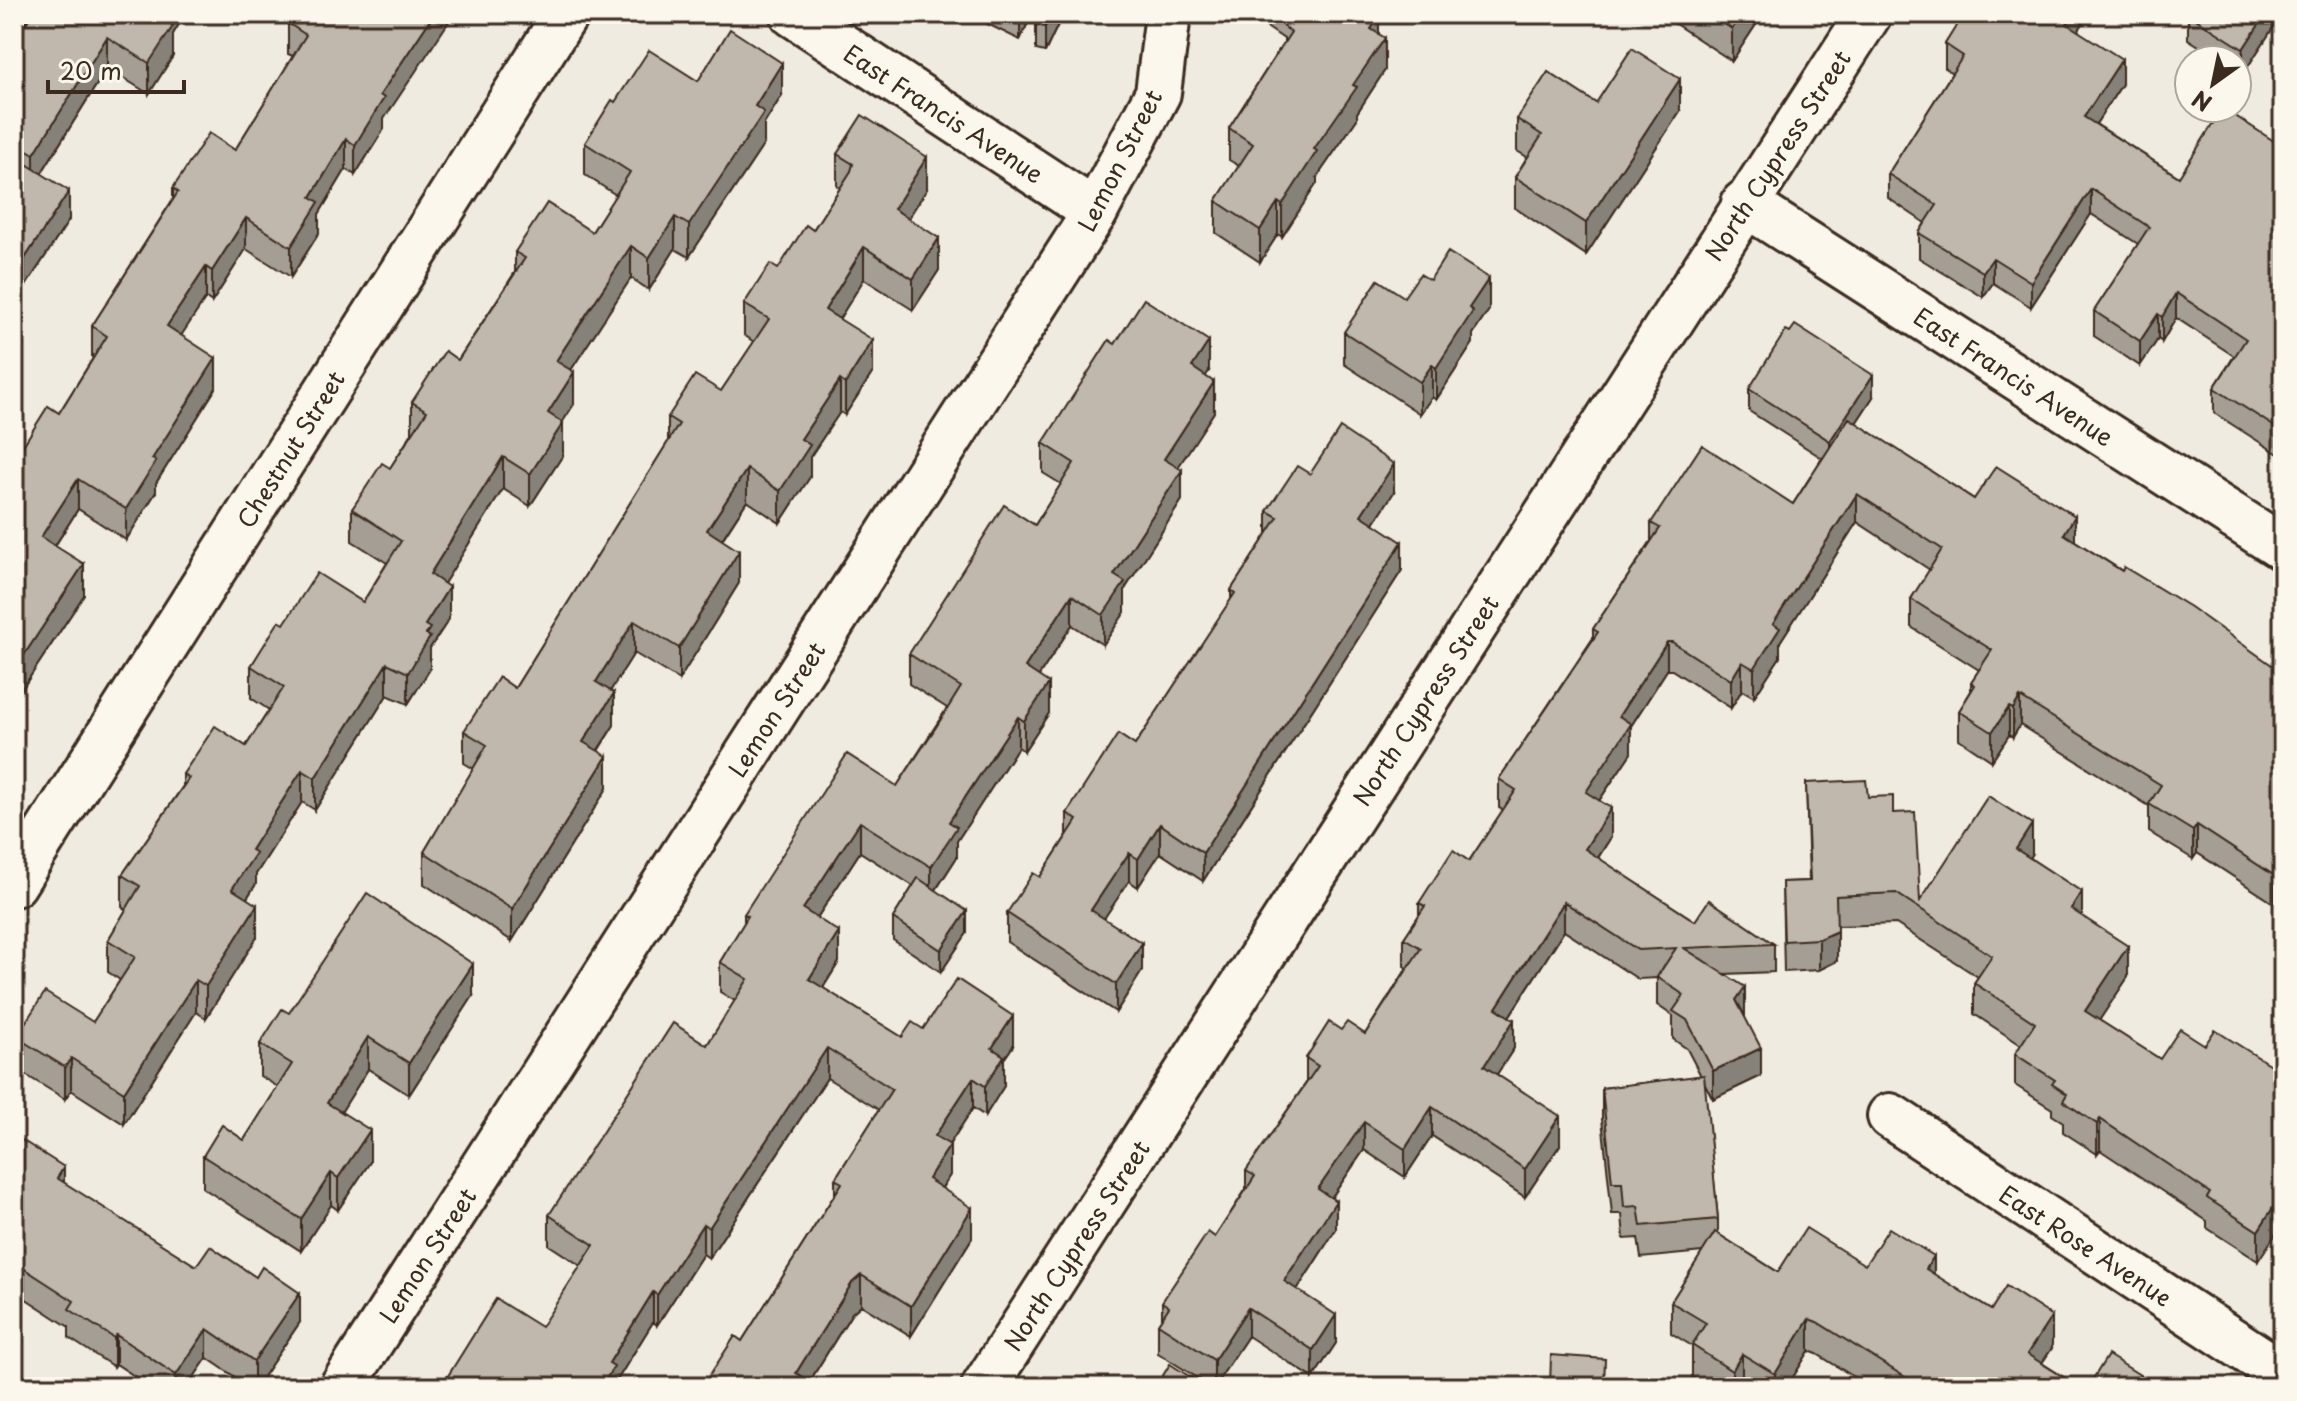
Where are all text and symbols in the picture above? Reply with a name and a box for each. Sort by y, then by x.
street label: East Francis Avenue [837,35,1051,191]
street label: North Cypress Street [1695,42,1859,267]
scale bar [48,44,184,94]
north arrow [2173,44,2253,124]
text: 20 m [60,52,122,88]
street label: Lemon Street [1068,83,1170,237]
text: N [2185,83,2218,121]
street label: East Francis Avenue [1907,298,2121,454]
street label: Chestnut Street [227,363,353,535]
street label: North Cypress Street [1343,587,1507,812]
street label: Lemon Street [719,634,833,784]
street label: North Cypress Street [994,1132,1158,1357]
street label: East Rose Avenue [1993,1176,2179,1314]
street label: Lemon Street [370,1180,484,1330]

